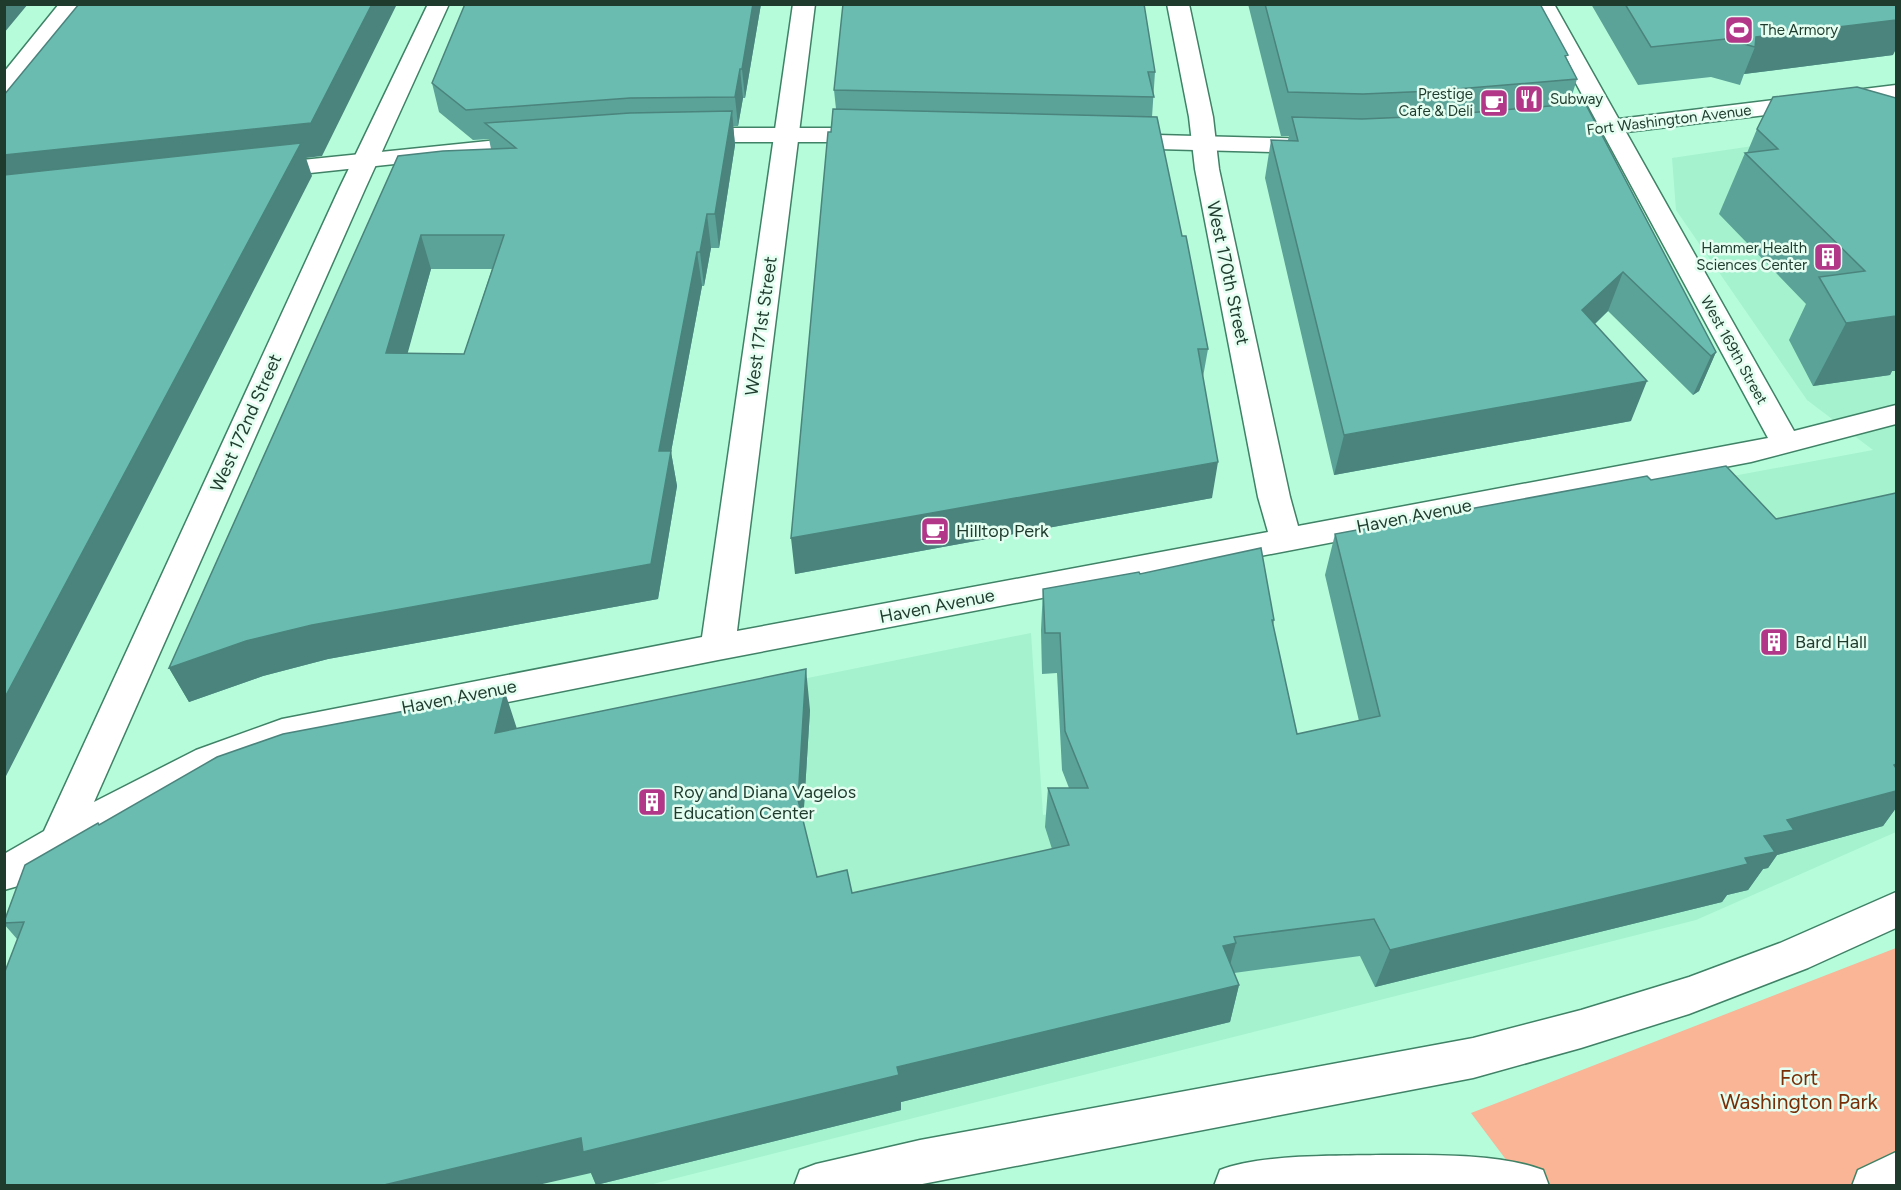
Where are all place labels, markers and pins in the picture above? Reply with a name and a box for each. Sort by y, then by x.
sports icon: The Armory [1723,14,1755,46]
place label: The Armory [1760,21,1838,39]
restaurant icon: Subway [1513,83,1545,115]
place label: Prestige Cafe & Deli [1398,85,1473,120]
cafe icon: Prestige Cafe & Deli [1478,87,1510,119]
place label: Subway [1550,90,1603,108]
place label: Hammer Health Sciences Center [1696,239,1807,274]
building icon: Hammer Health Sciences Center [1812,241,1844,273]
cafe icon: Hilltop Perk [919,515,951,547]
place label: Hilltop Perk [956,520,1049,542]
building icon: Bard Hall [1758,626,1790,658]
place label: Bard Hall [1795,631,1867,653]
place label: Roy and Diana Vagelos Education Center [673,781,856,824]
building icon: Roy and Diana Vagelos Education Center [636,786,668,818]

